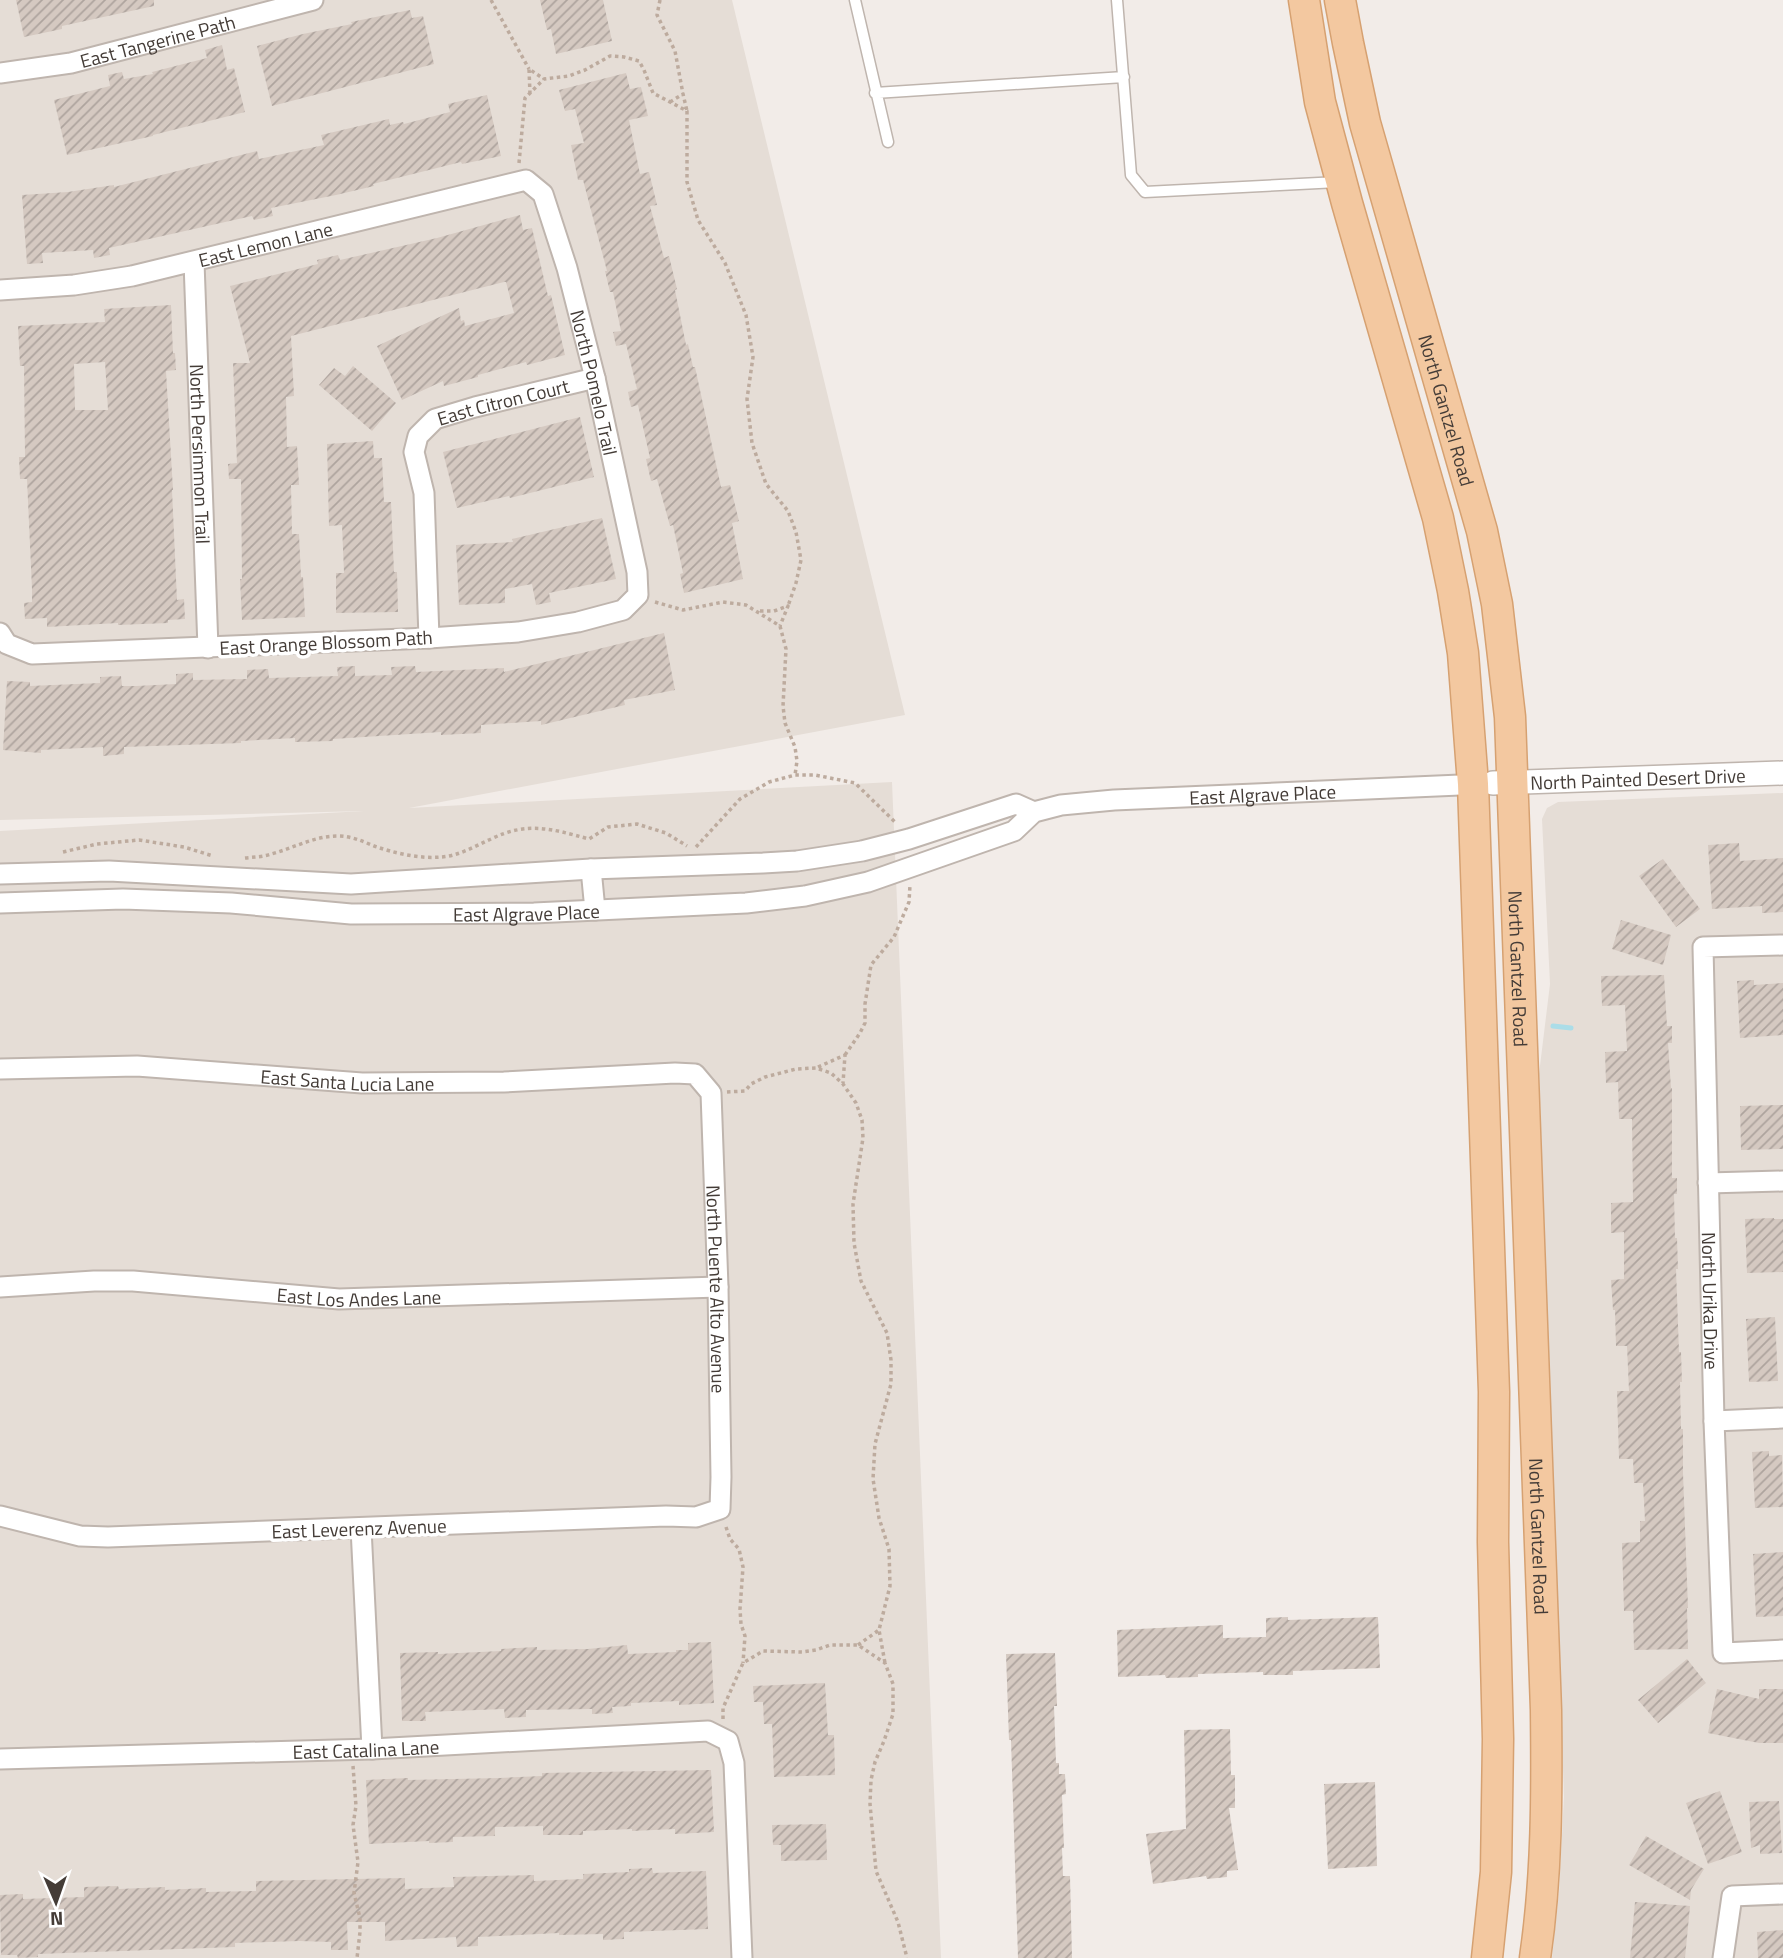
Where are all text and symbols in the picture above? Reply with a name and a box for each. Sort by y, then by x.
street label: East Tangerine Path [77,6,238,75]
street label: East Lemon Lane [195,213,335,274]
street label: North Pomelo Trail [564,306,626,458]
street label: North Gantzel Road [1412,331,1483,489]
street label: North Persimmon Trail [183,363,219,544]
street label: East Citron Court [433,370,572,432]
street label: East Orange Blossom Path [219,622,433,662]
street label: North Painted Desert Drive [1530,760,1746,796]
street label: East Algrave Place [1189,776,1337,811]
street label: North Gantzel Road [1502,890,1536,1047]
street label: East Algrave Place [453,895,600,928]
street label: East Santa Lucia Lane [260,1061,434,1098]
street label: North Puente Alto Avenue [700,1185,734,1393]
street label: North Urika Drive [1695,1232,1727,1370]
street label: East Los Andes Lane [276,1279,442,1314]
street label: North Gantzel Road [1522,1458,1557,1615]
street label: East Leverenz Avenue [271,1510,447,1546]
street label: East Catalina Lane [292,1731,440,1766]
north arrow [21,1867,91,1937]
text: N [50,1905,64,1934]

